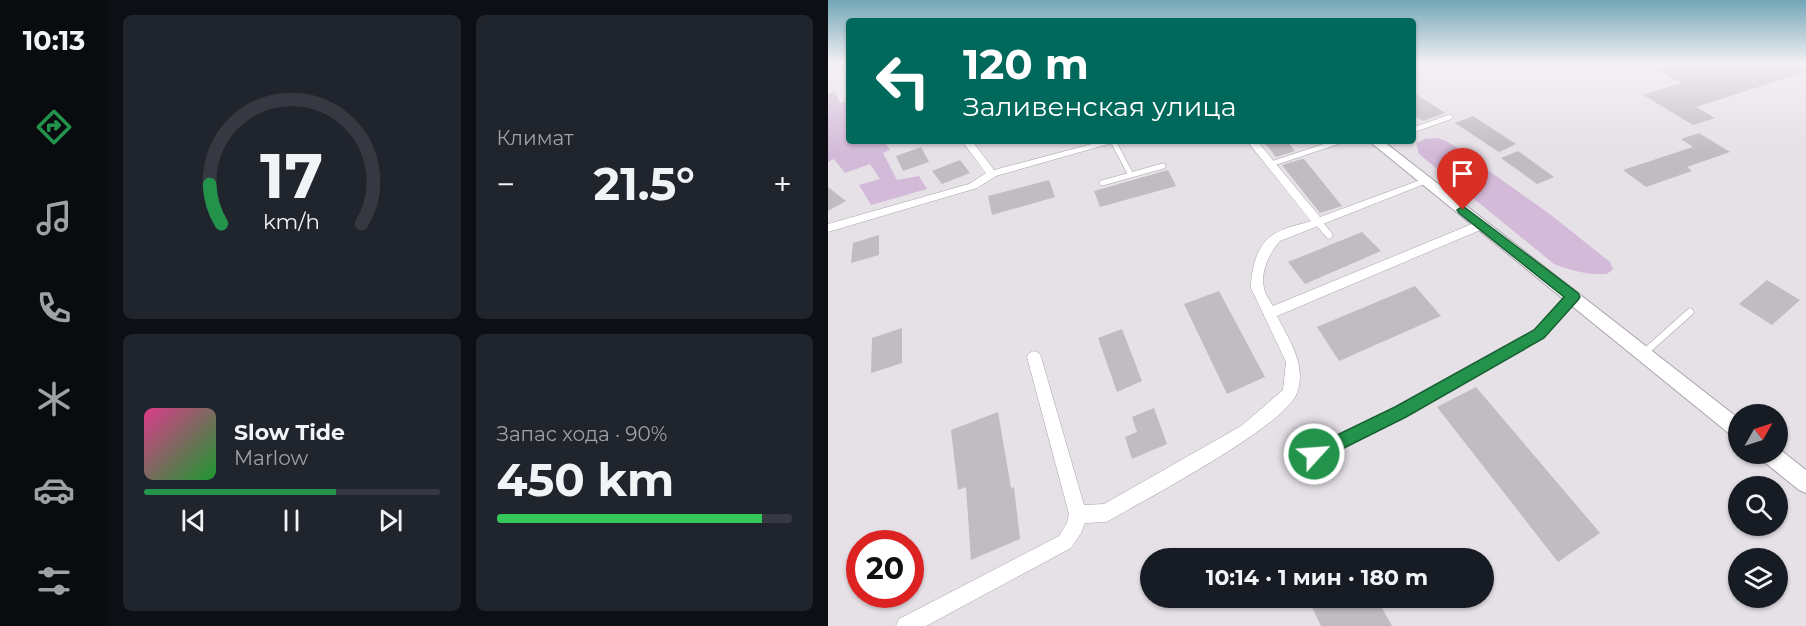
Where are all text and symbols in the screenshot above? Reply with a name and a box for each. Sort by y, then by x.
text: 10:13 [23,24,85,57]
text: 120 m [963,38,1089,90]
icon: left [864,42,942,120]
text: Заливенская улица [963,90,1237,123]
icon: directions [33,106,75,148]
text: Климат [497,126,574,150]
text: 17 [260,138,323,214]
pin [1437,148,1488,210]
text: 21.5° [594,156,695,211]
icon: arrive [1446,157,1479,190]
text: − [497,164,515,204]
text: + [773,164,792,204]
icon: music [33,197,75,239]
text: km/h [263,208,320,234]
icon: phone [33,287,75,329]
icon: climate [33,378,75,420]
north arrow [1728,404,1788,464]
map controls [1728,404,1788,608]
text: Slow Tide [234,419,345,446]
text: Запас хода · 90% [497,422,667,446]
position arrow [1282,422,1346,486]
text: Marlow [234,446,308,470]
text: 450 km [497,452,674,507]
icon: car [33,469,75,511]
button: search [1728,476,1788,536]
icon: previous [177,504,210,537]
icon: pause [275,504,308,537]
icon: next [374,504,407,537]
speed limit sign: 20 [846,530,924,608]
button: layers [1728,548,1788,608]
icon: filters [33,560,75,602]
text: 10:14 · 1 мин · 180 m [1206,564,1428,591]

